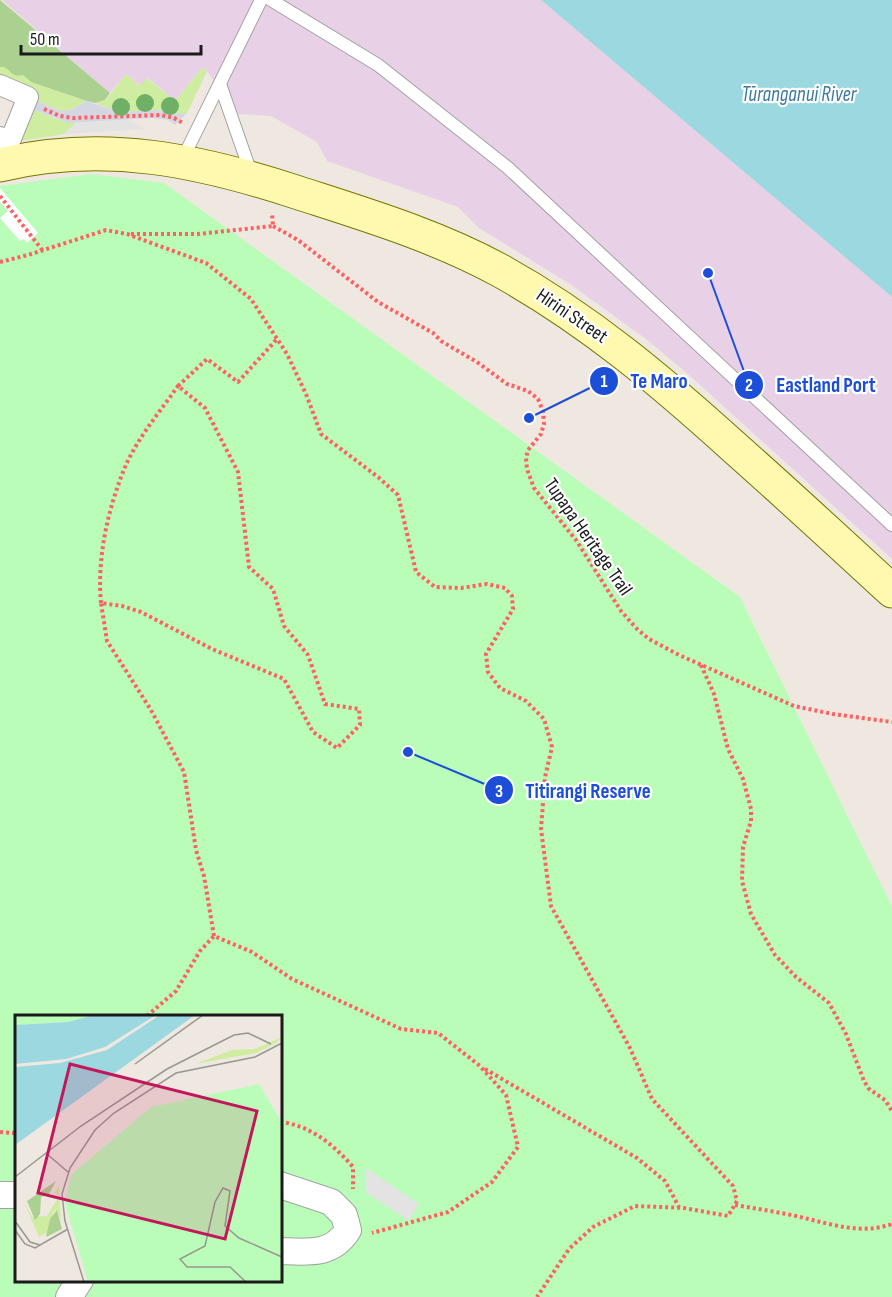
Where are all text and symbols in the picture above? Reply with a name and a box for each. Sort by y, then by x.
scale bar [21,18,201,56]
text: 50 m [30,29,60,50]
water label: Tūranganui River [741,82,858,107]
street label: Hirini Street [532,283,612,349]
callout: Te Maro [589,361,700,400]
callout: Eastland Port [734,366,887,405]
text: Te Maro [630,369,688,394]
text: 1 [600,371,608,392]
text: Eastland Port [776,373,876,398]
text: 2 [745,375,753,396]
street label: Tupapa Heritage Trail [539,474,637,600]
callout: Titirangi Reserve [484,771,663,810]
text: Titirangi Reserve [525,779,651,804]
text: 3 [495,781,503,802]
inset map [15,1015,282,1282]

